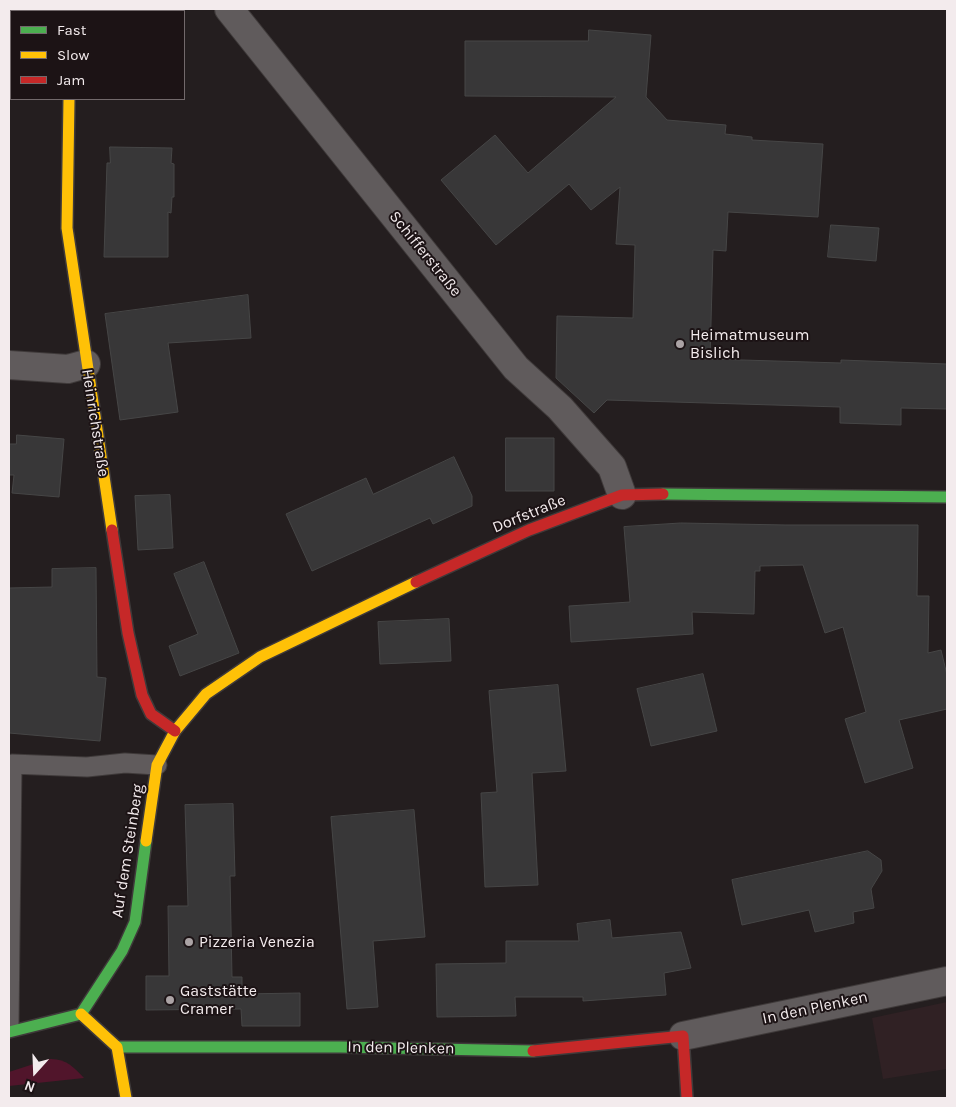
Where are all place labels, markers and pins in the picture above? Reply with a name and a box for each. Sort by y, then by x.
place label: Heimatmuseum Bislich [690,325,809,363]
marker: Heimatmuseum Bislich [674,338,686,350]
place label: Pizzeria Venezia [199,932,315,952]
marker: Pizzeria Venezia [183,936,195,948]
place label: Gaststätte Cramer [180,981,257,1019]
marker: Gaststätte Cramer [164,994,176,1006]

